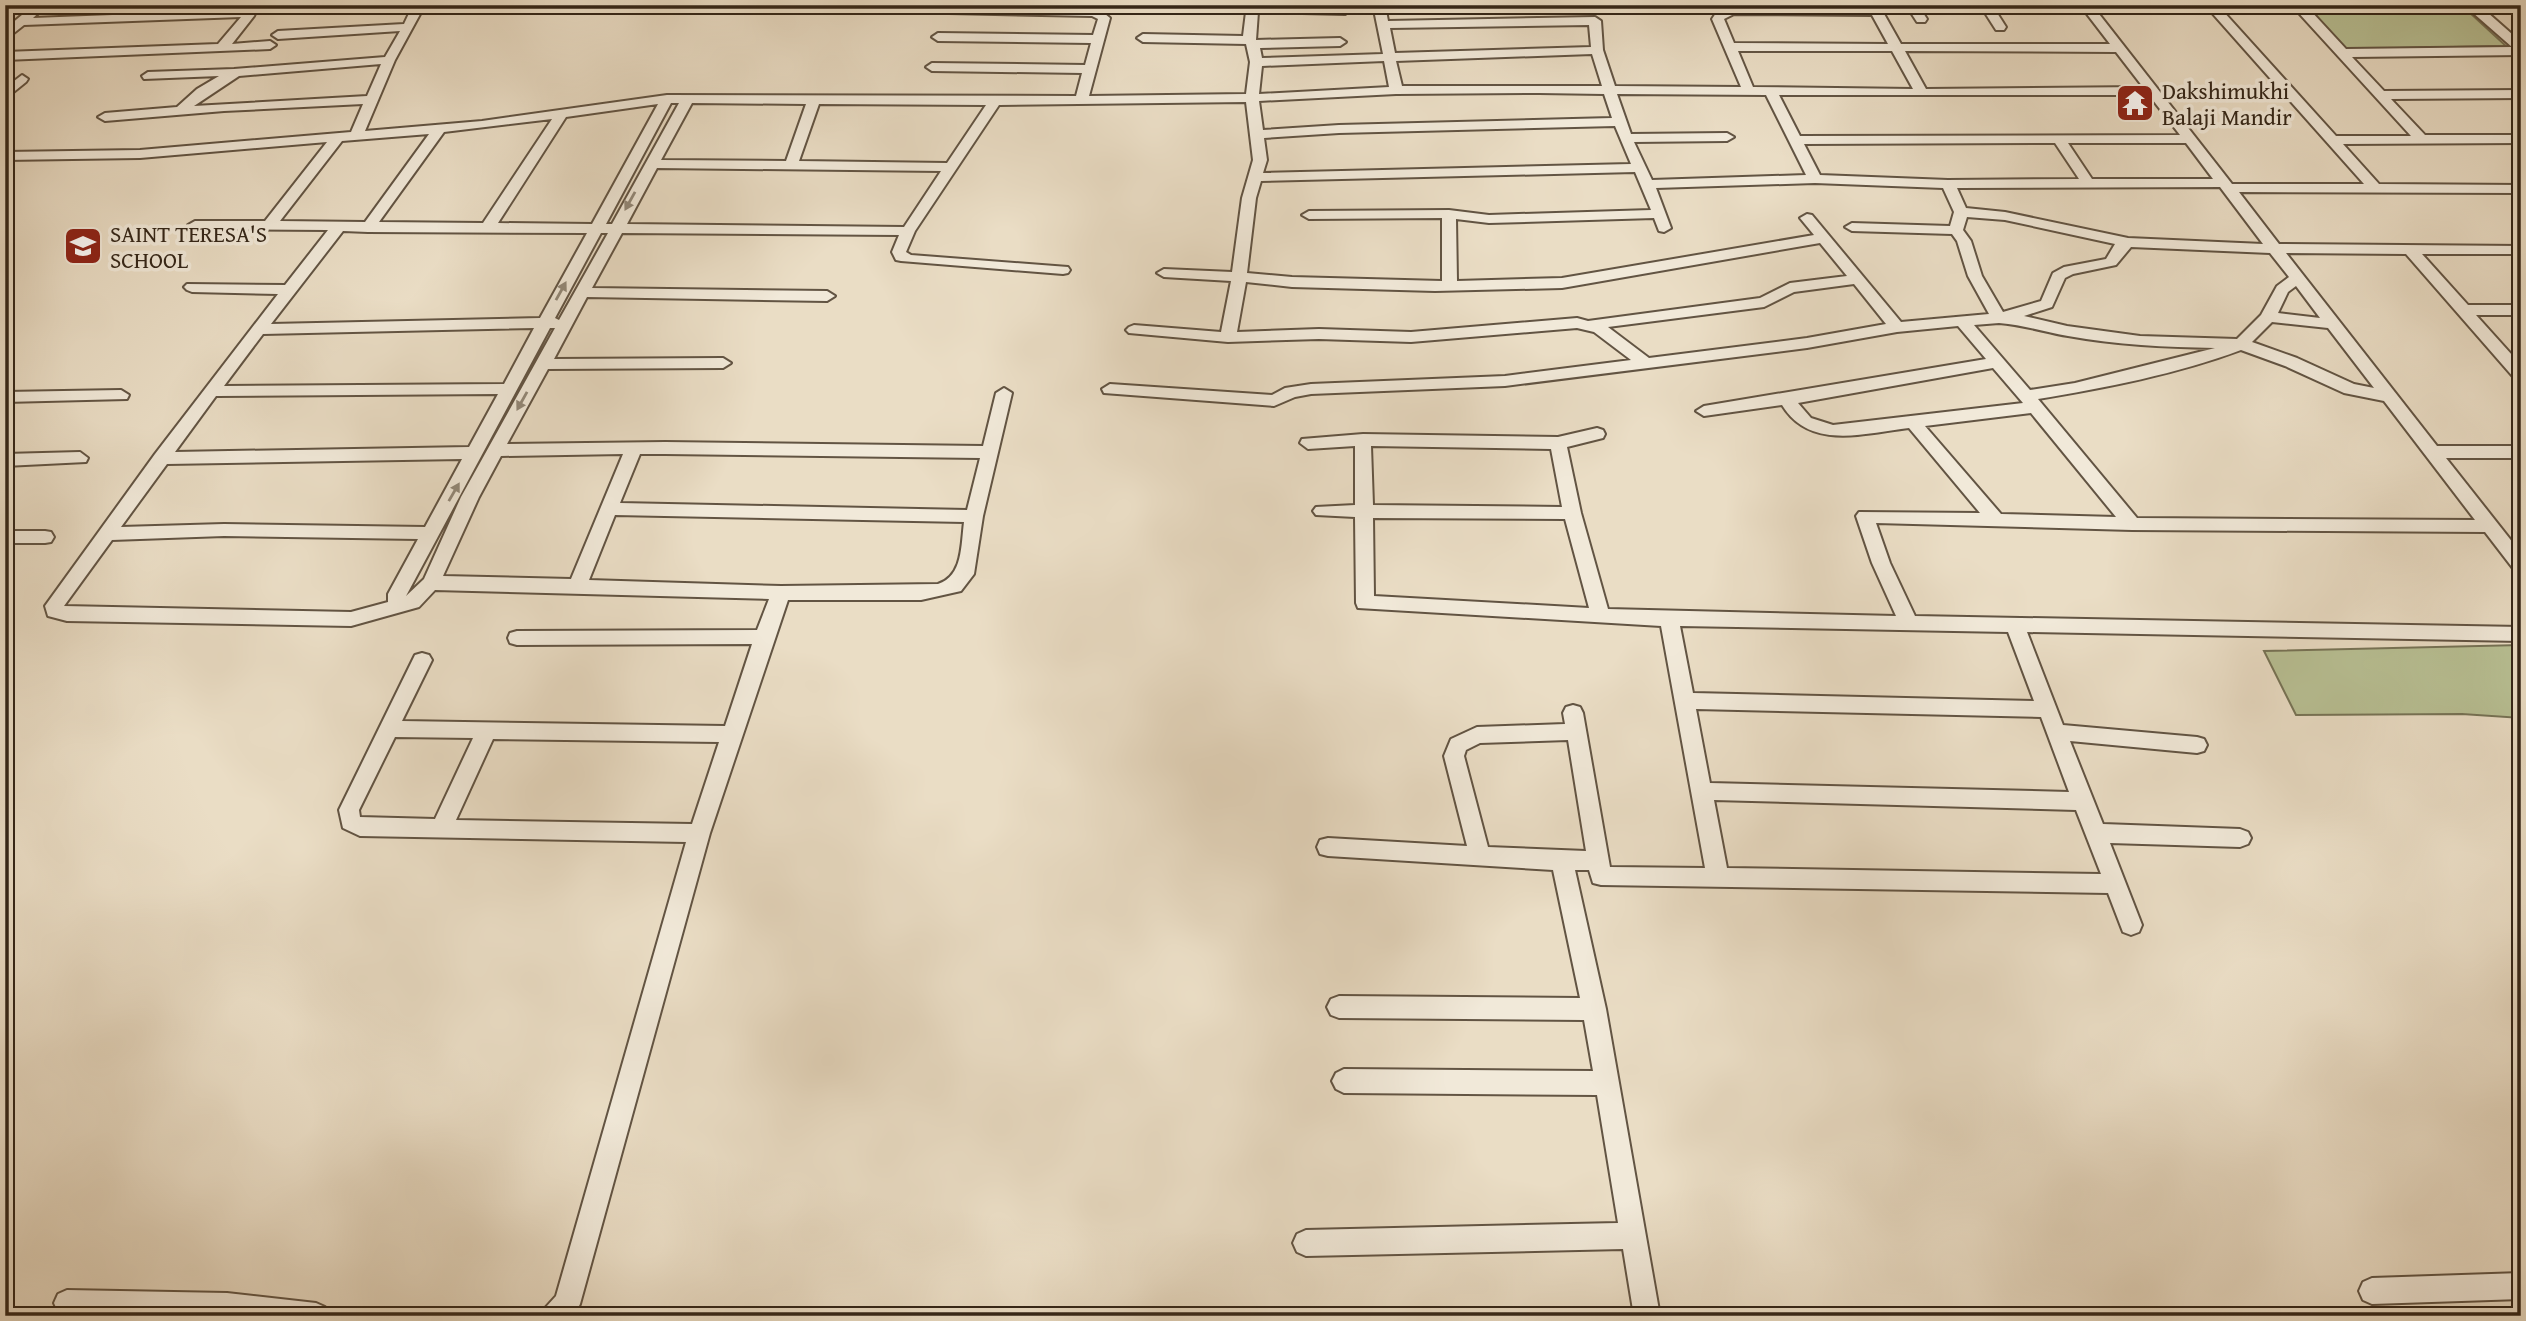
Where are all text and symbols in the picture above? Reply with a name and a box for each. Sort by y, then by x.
place label: Dakshimukhi Balaji Mandir [2162,74,2292,133]
temple icon: Dakshimukhi Balaji Mandir [2114,82,2156,124]
one-way arrow [624,191,636,211]
place label: SAINT TERESA'S SCHOOL [110,217,267,276]
school or university icon: SAINT TERESA'S SCHOOL [62,225,104,267]
one-way arrow [555,281,567,301]
one-way arrow [516,391,528,411]
one-way arrow [448,482,460,501]

